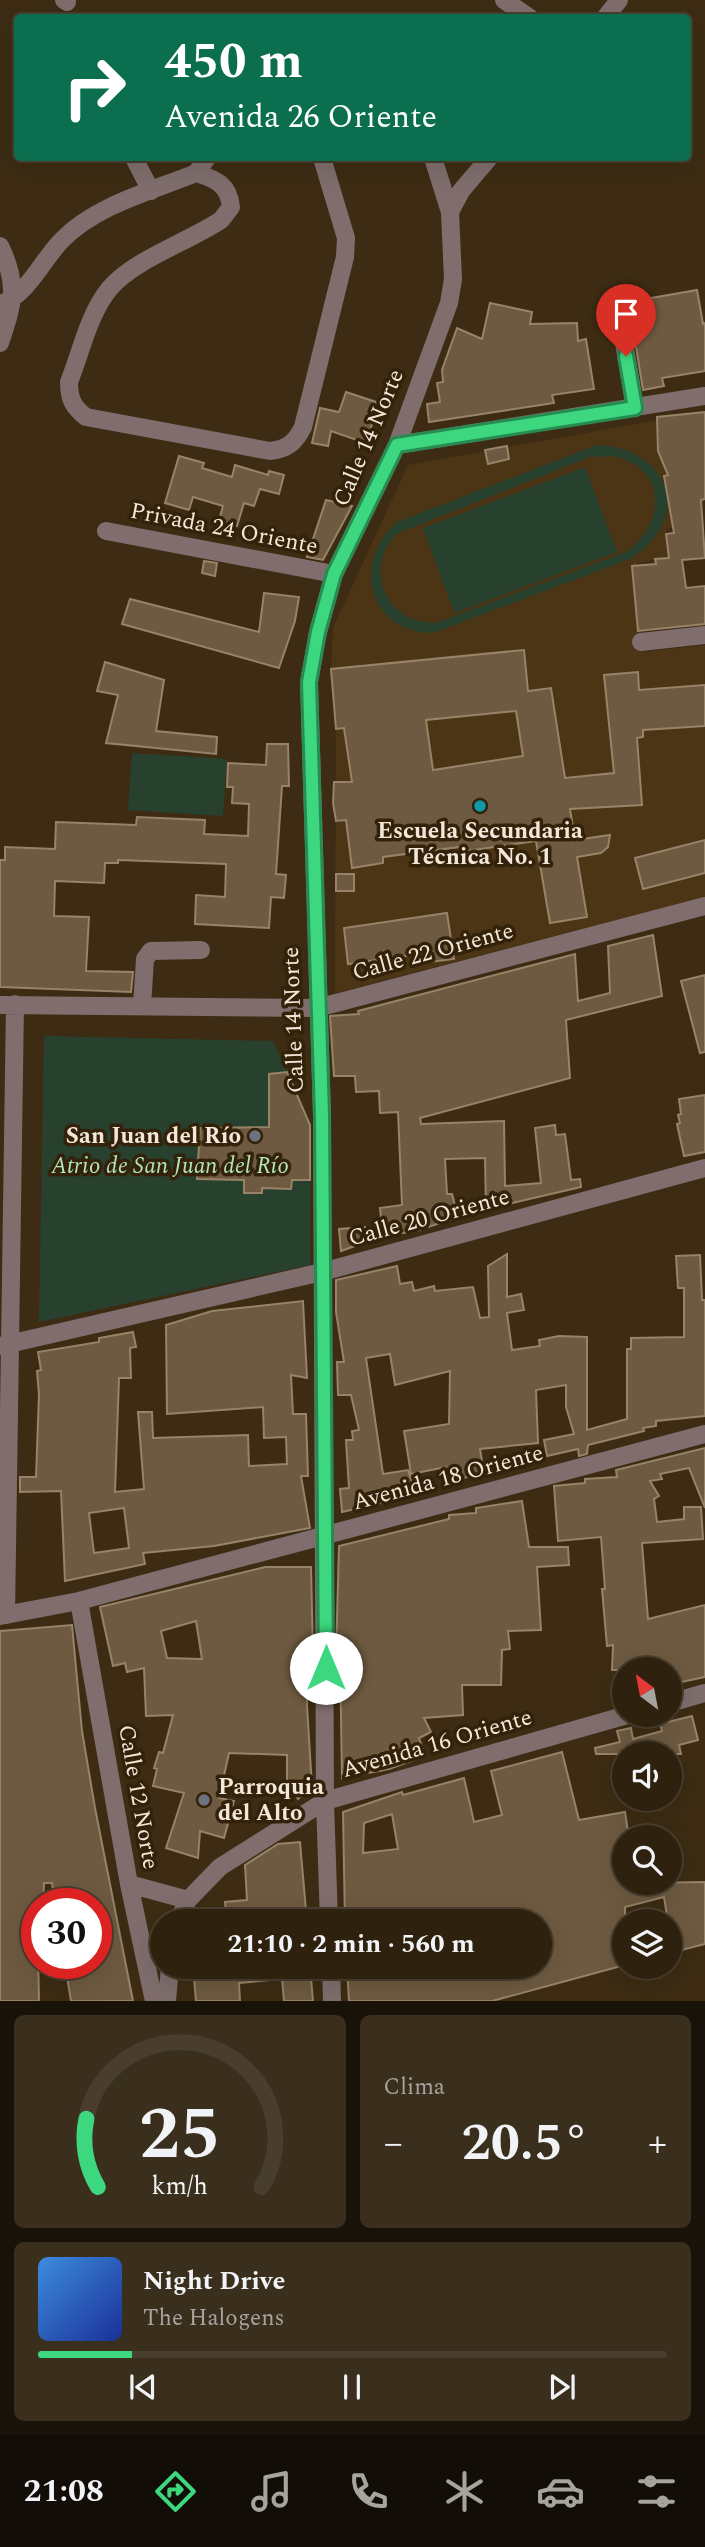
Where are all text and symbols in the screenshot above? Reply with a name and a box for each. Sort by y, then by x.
text: 450 m [164,25,303,100]
icon: right [49,42,140,133]
text: Avenida 26 Oriente [164,93,437,142]
pin [596,284,656,356]
icon: arrive [607,295,645,333]
street label: Calle 14 Norte [324,364,414,512]
street label: Privada 24 Oriente [127,494,321,564]
marker: Escuela Secundaria Técnica No. 1 [472,798,488,814]
place label: Escuela Secundaria Técnica No. 1 [377,814,583,875]
street label: Calle 22 Oriente [348,914,518,990]
street label: Calle 14 Norte [274,946,314,1094]
place label: San Juan del Río [66,1119,241,1154]
marker: San Juan del Río [247,1128,263,1144]
park label: Atrio de San Juan del Río [50,1149,289,1184]
street label: Calle 20 Oriente [344,1180,514,1256]
street label: Avenida 18 Oriente [349,1436,547,1520]
position arrow [289,1631,363,1705]
north arrow [612,1657,682,1727]
map controls [612,1657,682,1979]
street label: Avenida 16 Oriente [338,1700,536,1788]
street label: Calle 12 Norte [108,1722,168,1872]
button: sound [612,1741,682,1811]
place label: Parroquia del Alto [218,1770,324,1831]
marker: Parroquia del Alto [196,1792,212,1808]
button: search [612,1825,682,1895]
speed limit sign: 30 [21,1888,112,1979]
button: layers [612,1909,682,1979]
text: 21:10 · 2 min · 560 m [227,1924,475,1964]
text: Clima [384,2070,445,2105]
text: 25 [139,2081,221,2192]
text: 20.5° [462,2104,589,2183]
text: − [384,2115,403,2173]
text: + [648,2115,667,2173]
text: km/h [152,2168,208,2206]
text: Night Drive [143,2261,285,2301]
text: The Halogens [143,2301,285,2336]
icon: previous [124,2368,162,2406]
icon: pause [333,2368,371,2406]
icon: next [543,2368,581,2406]
text: 21:08 [24,2467,104,2516]
icon: directions [151,2467,200,2516]
icon: music [247,2467,296,2516]
icon: phone [344,2467,393,2516]
icon: climate [440,2467,489,2516]
icon: car [536,2467,585,2516]
icon: filters [632,2467,681,2516]

